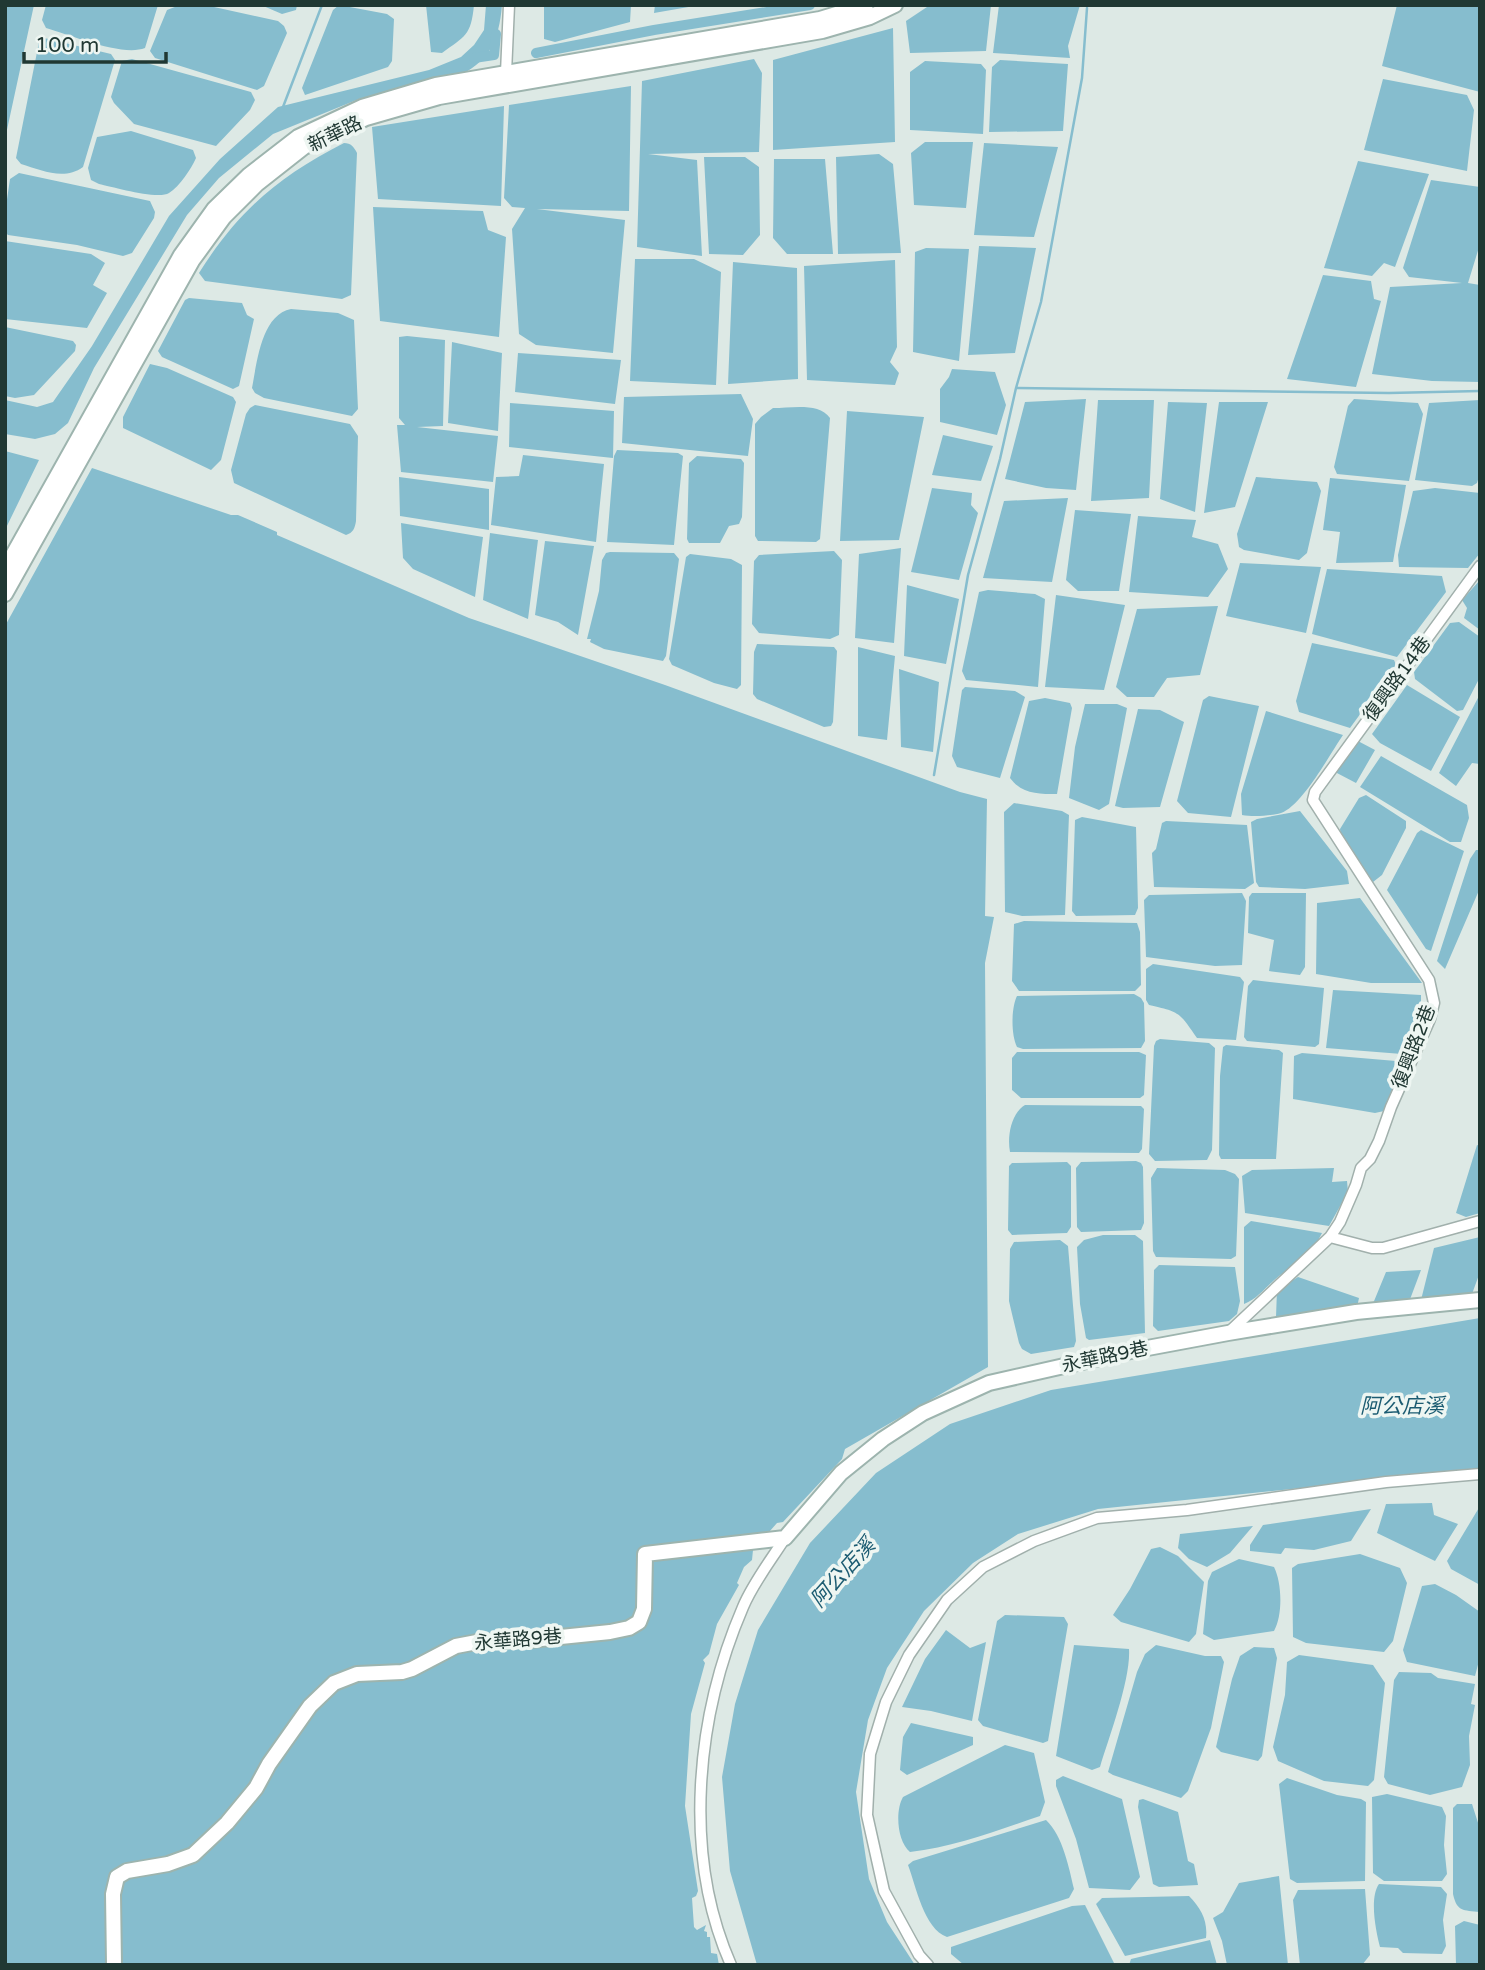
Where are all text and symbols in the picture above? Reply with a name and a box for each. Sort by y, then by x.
scale bar [24,21,166,65]
text: 100 m [35,33,99,58]
street label: 新華路 [305,112,365,156]
street label: 復興路14巷 [1359,632,1435,726]
street label: 復興路2巷 [1388,1002,1440,1092]
street label: 永華路9巷 [1060,1337,1150,1377]
water label: 阿公店溪 [1360,1394,1447,1419]
water label: 阿公店溪 [806,1531,882,1613]
street label: 永華路9巷 [473,1625,563,1655]

